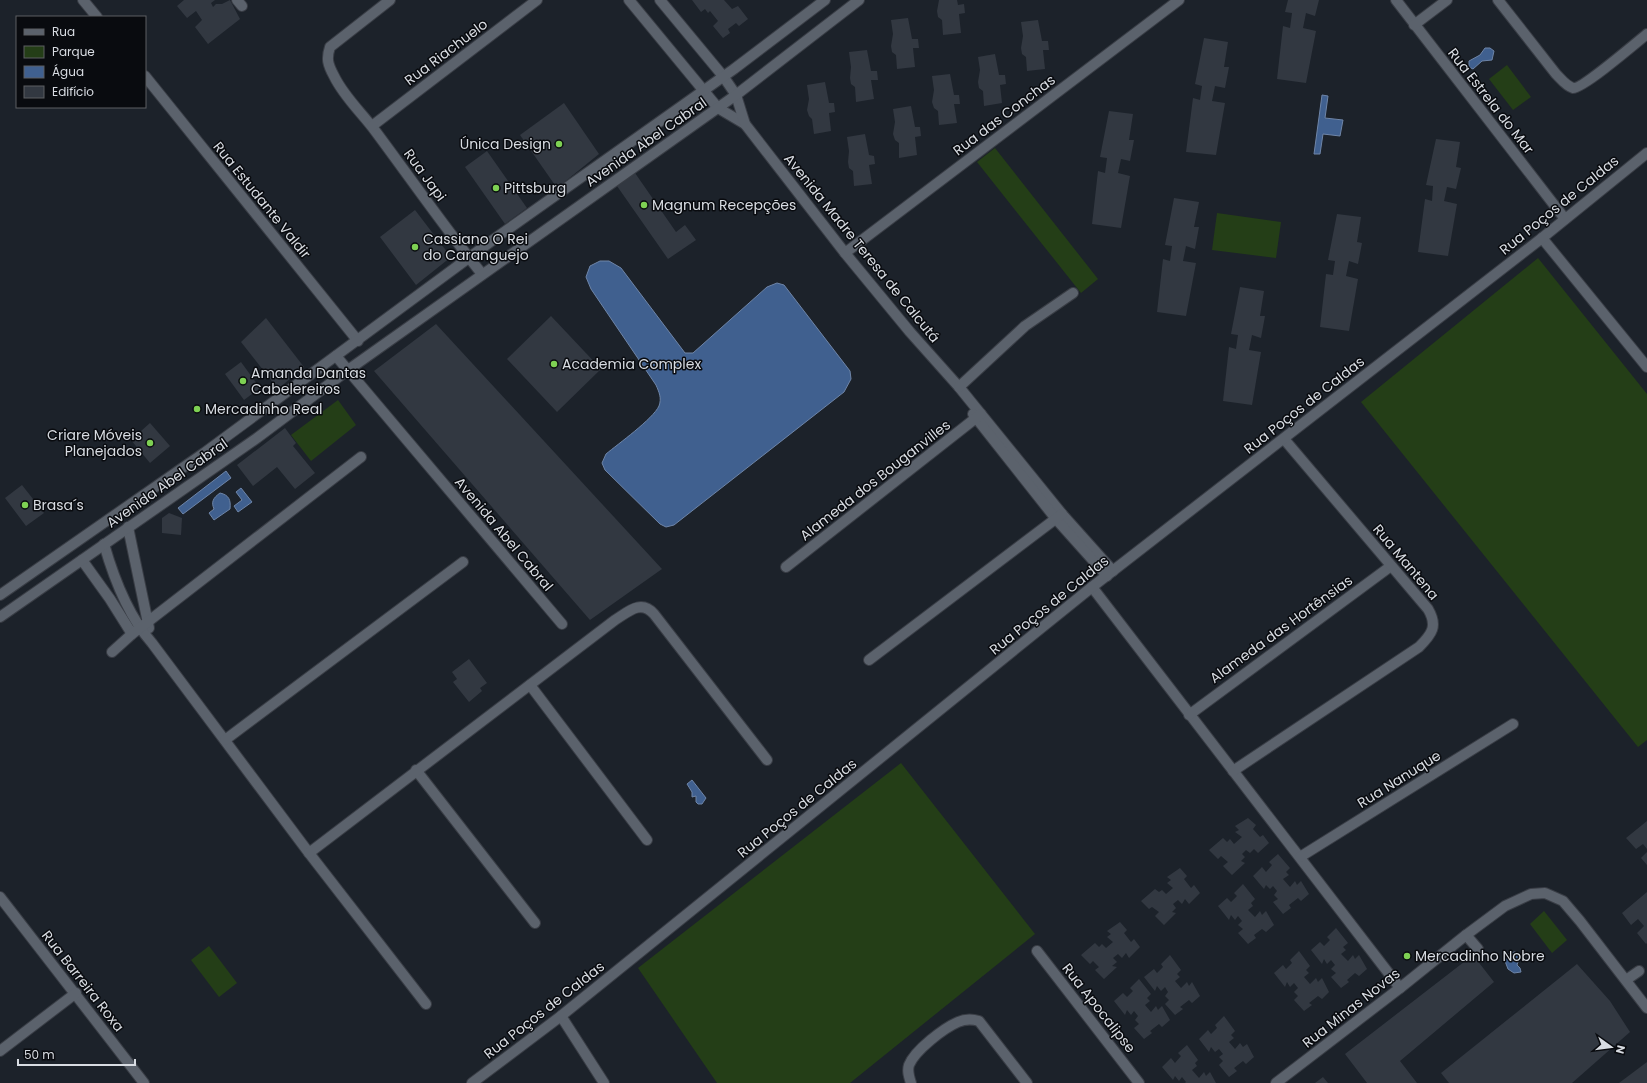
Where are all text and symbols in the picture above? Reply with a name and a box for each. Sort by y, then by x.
street label: Rua Riachuelo [400,14,492,90]
legend [16,16,146,108]
text: Rua [52,23,75,40]
text: Parque [52,43,95,60]
street label: Rua Estrela do Mar [1443,44,1539,158]
text: Água [52,63,84,80]
street label: Rua das Conchas [949,70,1059,160]
text: Edifício [52,83,94,100]
street label: Avenida Abel Cabral [581,93,711,191]
place label: Única Design [460,134,551,154]
street label: Rua Estudante Valdir [209,137,315,263]
marker: Única Design [554,139,564,149]
street label: Rua Japi [399,145,451,205]
street label: Avenida Madre Teresa de Calcutá [779,149,945,347]
street label: Rua Poços de Caldas [1495,151,1623,259]
place label: Pittsburg [504,178,566,198]
marker: Pittsburg [491,183,501,193]
place label: Magnum Recepções [652,195,796,215]
marker: Magnum Recepções [639,200,649,210]
place label: Cassiano O Rei do Caranguejo [423,229,529,265]
marker: Cassiano O Rei do Caranguejo [410,242,420,252]
street label: Rua Poços de Caldas [1239,352,1369,458]
place label: Academia Complex [562,354,701,374]
marker: Academia Complex [549,359,559,369]
place label: Amanda Dantas Cabelereiros [251,363,366,399]
marker: Amanda Dantas Cabelereiros [238,376,248,386]
place label: Mercadinho Real [205,399,323,419]
marker: Mercadinho Real [192,404,202,414]
street label: Alameda dos Bouganvilles [795,415,955,545]
place label: Criare Móveis Planejados [47,425,142,461]
street label: Avenida Abel Cabral [102,434,232,532]
marker: Criare Móveis Planejados [145,438,155,448]
street label: Avenida Abel Cabral [450,473,558,595]
place label: Brasa´s [33,495,84,515]
marker: Brasa´s [20,500,30,510]
street label: Rua Mantena [1368,520,1444,604]
street label: Rua Poços de Caldas [985,551,1113,659]
street label: Alameda das Hortênsias [1205,570,1357,688]
street label: Rua Nanuque [1353,745,1445,813]
street label: Rua Poços de Caldas [733,754,861,862]
street label: Rua Barreira Roxa [37,926,129,1036]
place label: Mercadinho Nobre [1415,946,1545,966]
marker: Mercadinho Nobre [1402,951,1412,961]
street label: Rua Poços de Caldas [479,957,609,1063]
street label: Rua Apocalipse [1058,959,1141,1057]
street label: Rua Minas Novas [1298,963,1404,1053]
north arrow [1591,1027,1631,1067]
scale bar [18,1041,135,1067]
text: N [1612,1043,1629,1055]
text: 50 m [24,1046,55,1063]

